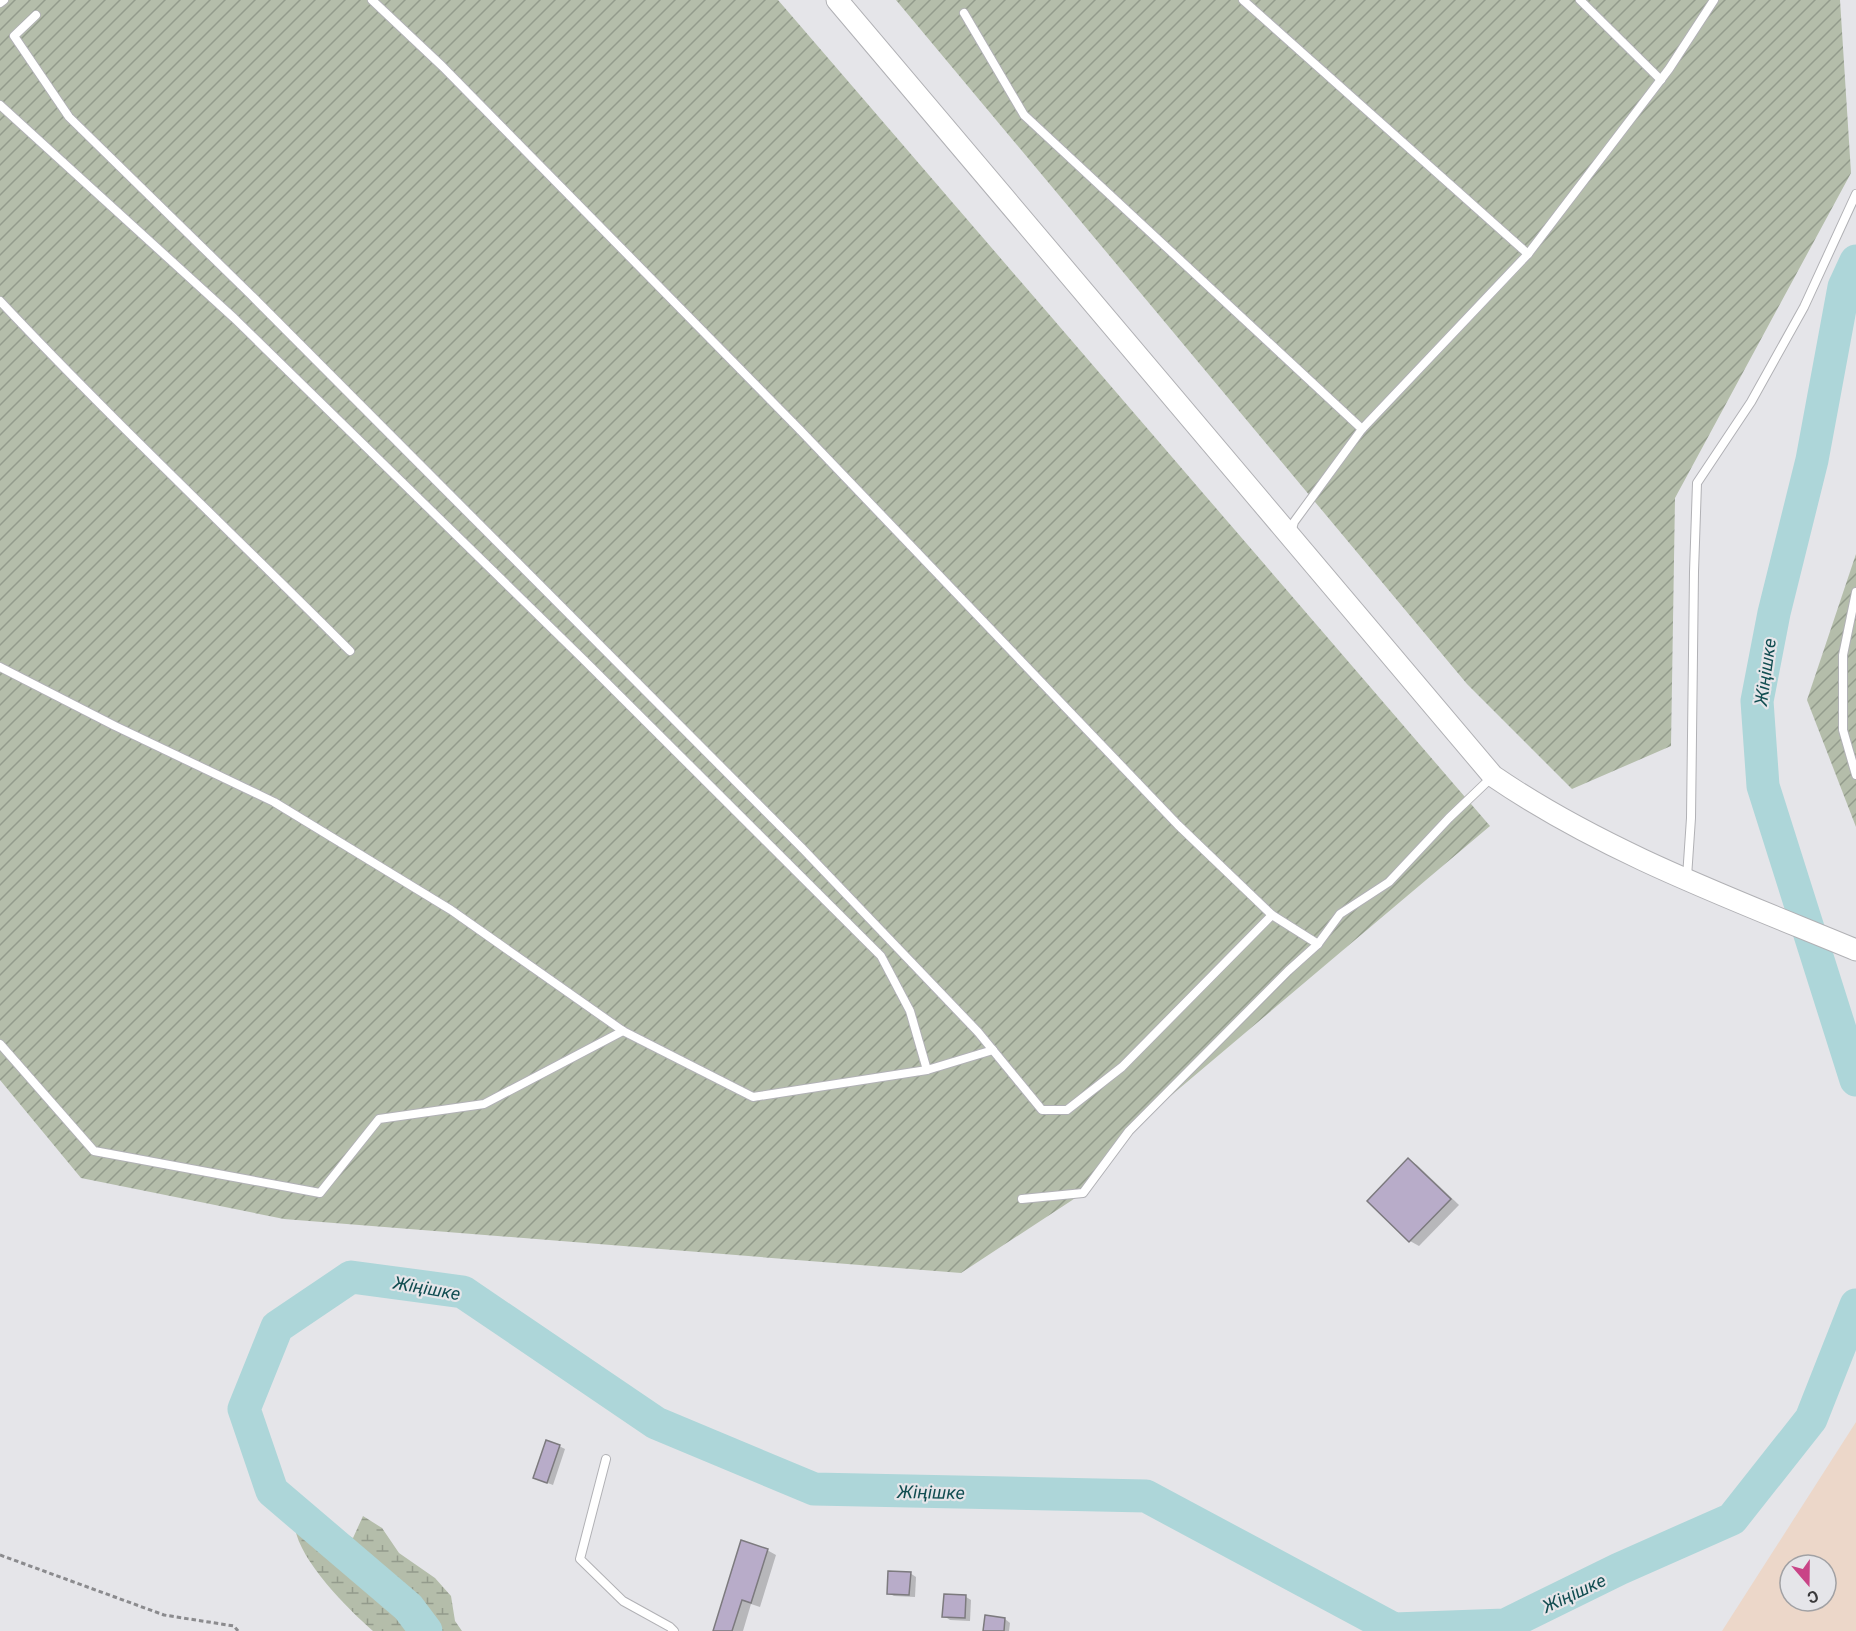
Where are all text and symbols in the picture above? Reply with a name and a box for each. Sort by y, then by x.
water label: Жіңішке [1750,637,1780,708]
water label: Жіңішке [391,1272,462,1304]
water label: Жіңішке [896,1481,965,1503]
north arrow [1778,1553,1838,1613]
water label: Жіңішке [1538,1569,1609,1617]
text: С [1805,1586,1821,1607]

